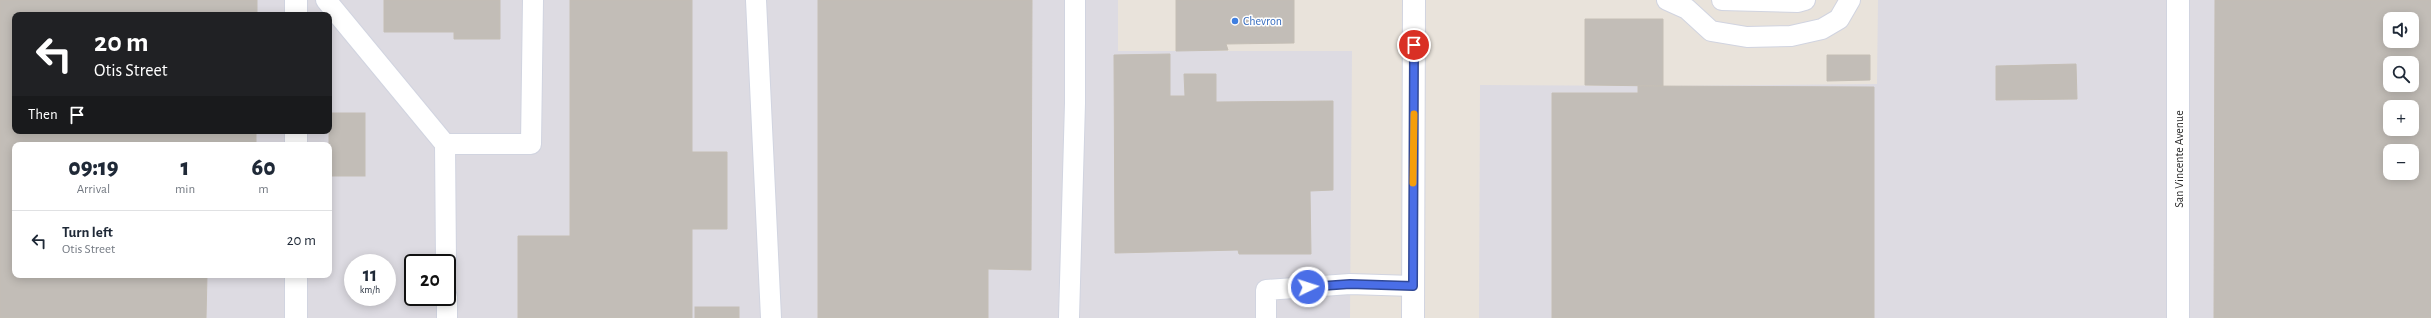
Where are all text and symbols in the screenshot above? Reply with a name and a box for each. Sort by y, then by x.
map controls [2383,12,2419,180]
button: sound [2383,12,2419,48]
place label: Chevron [1243,15,1282,27]
marker: Chevron [1230,16,1240,26]
icon: left [28,28,80,80]
pin [1397,28,1431,62]
text: 20 m [94,29,149,57]
icon: arrive [1403,34,1425,56]
button: search [2383,56,2419,92]
text: Otis Street [94,62,168,80]
button: + [2383,100,2419,136]
icon: arrive [66,104,88,126]
text: Then [28,107,58,122]
street label: San Vincente Avenue [2173,110,2185,208]
button: − [2383,144,2419,180]
text: 09:19 [68,156,119,180]
text: 1 [181,156,189,180]
text: 60 [251,156,276,180]
text: Arrival [77,183,110,196]
text: min [175,183,195,196]
text: m [258,183,269,196]
text: Turn left [62,225,113,240]
icon: left [28,230,50,252]
text: 20 m [287,233,316,248]
text: Otis Street [62,243,115,256]
speed limit sign: 20 [404,254,456,306]
text: 11 [363,265,377,285]
position arrow [1287,266,1329,308]
text: km/h [360,285,380,295]

